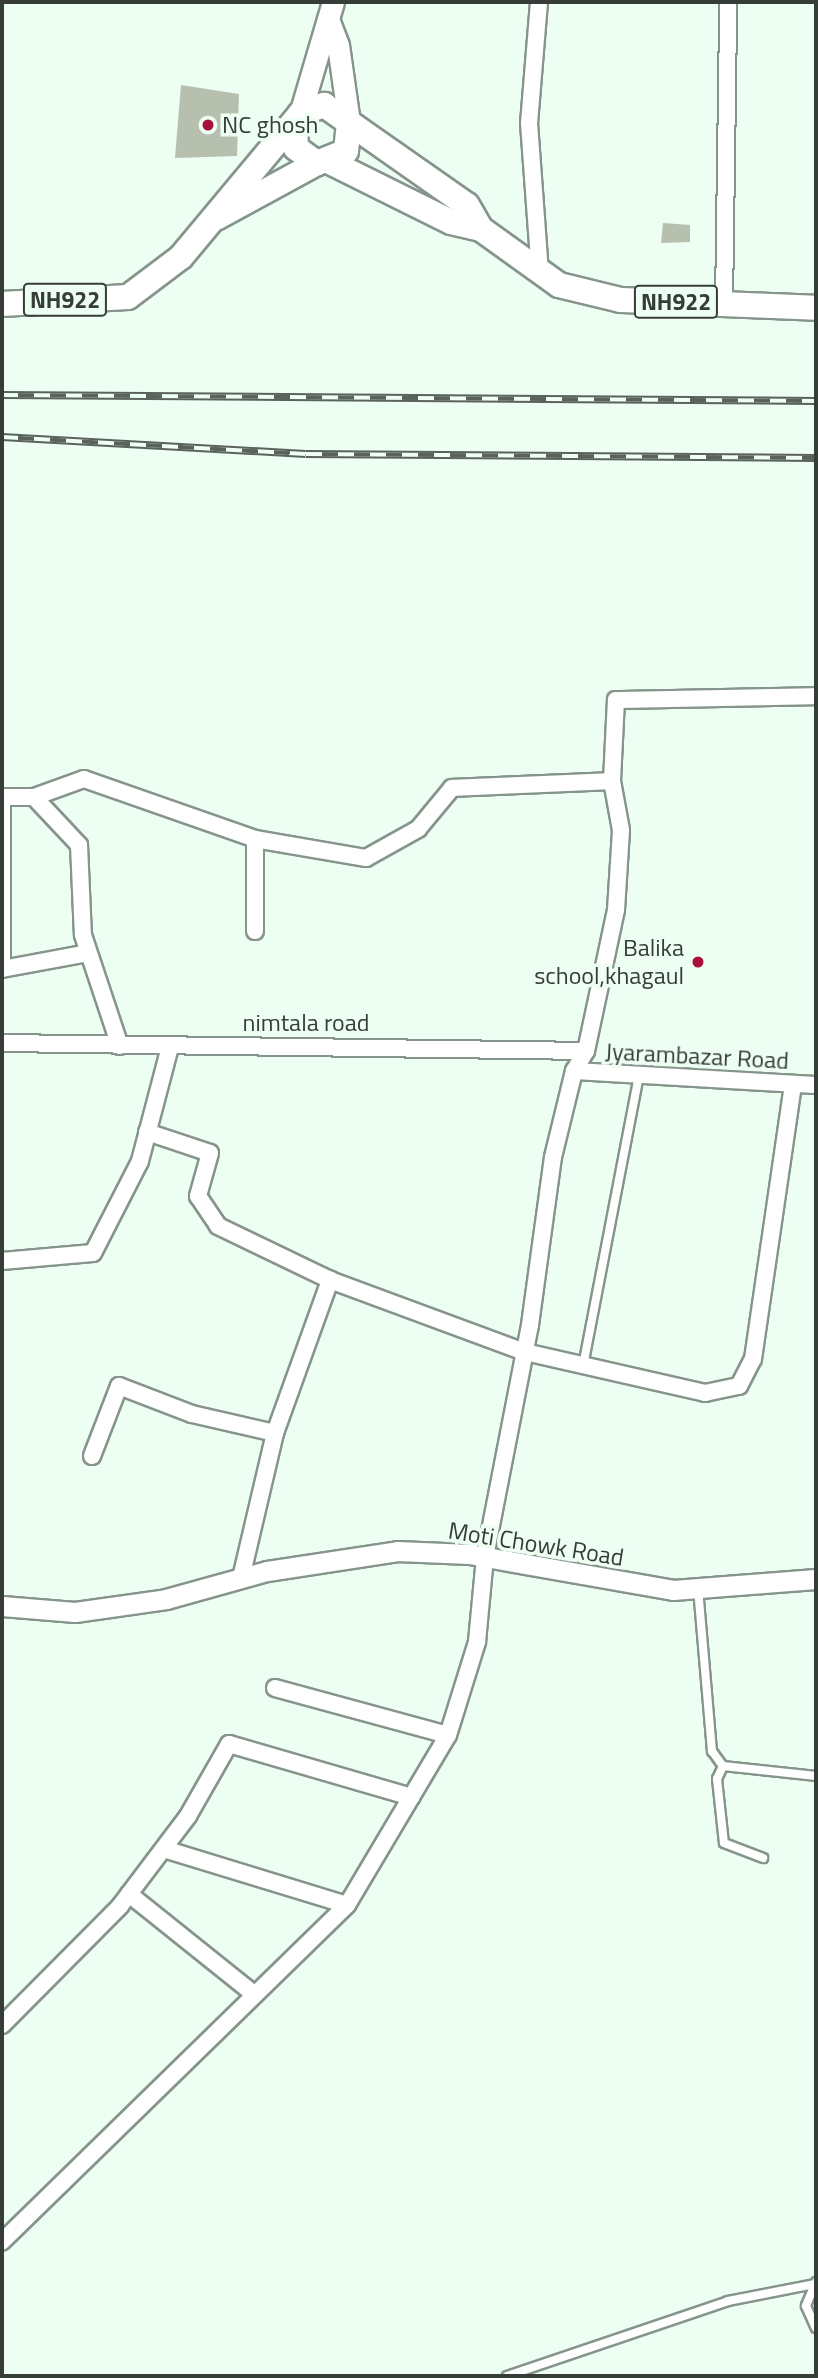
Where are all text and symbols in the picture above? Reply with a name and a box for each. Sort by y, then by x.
place label: NC ghosh [222,111,319,139]
marker: NC ghosh [200,117,216,133]
road number: NH922 [21,280,109,320]
road number: NH922 [632,282,720,322]
place label: Balika school,khagaul [534,934,684,990]
marker: Balika school,khagaul [690,954,706,970]
street label: nimtala road [243,1009,369,1037]
street label: Jyarambazar Road [604,1037,790,1075]
street label: Moti Chowk Road [446,1516,626,1572]

